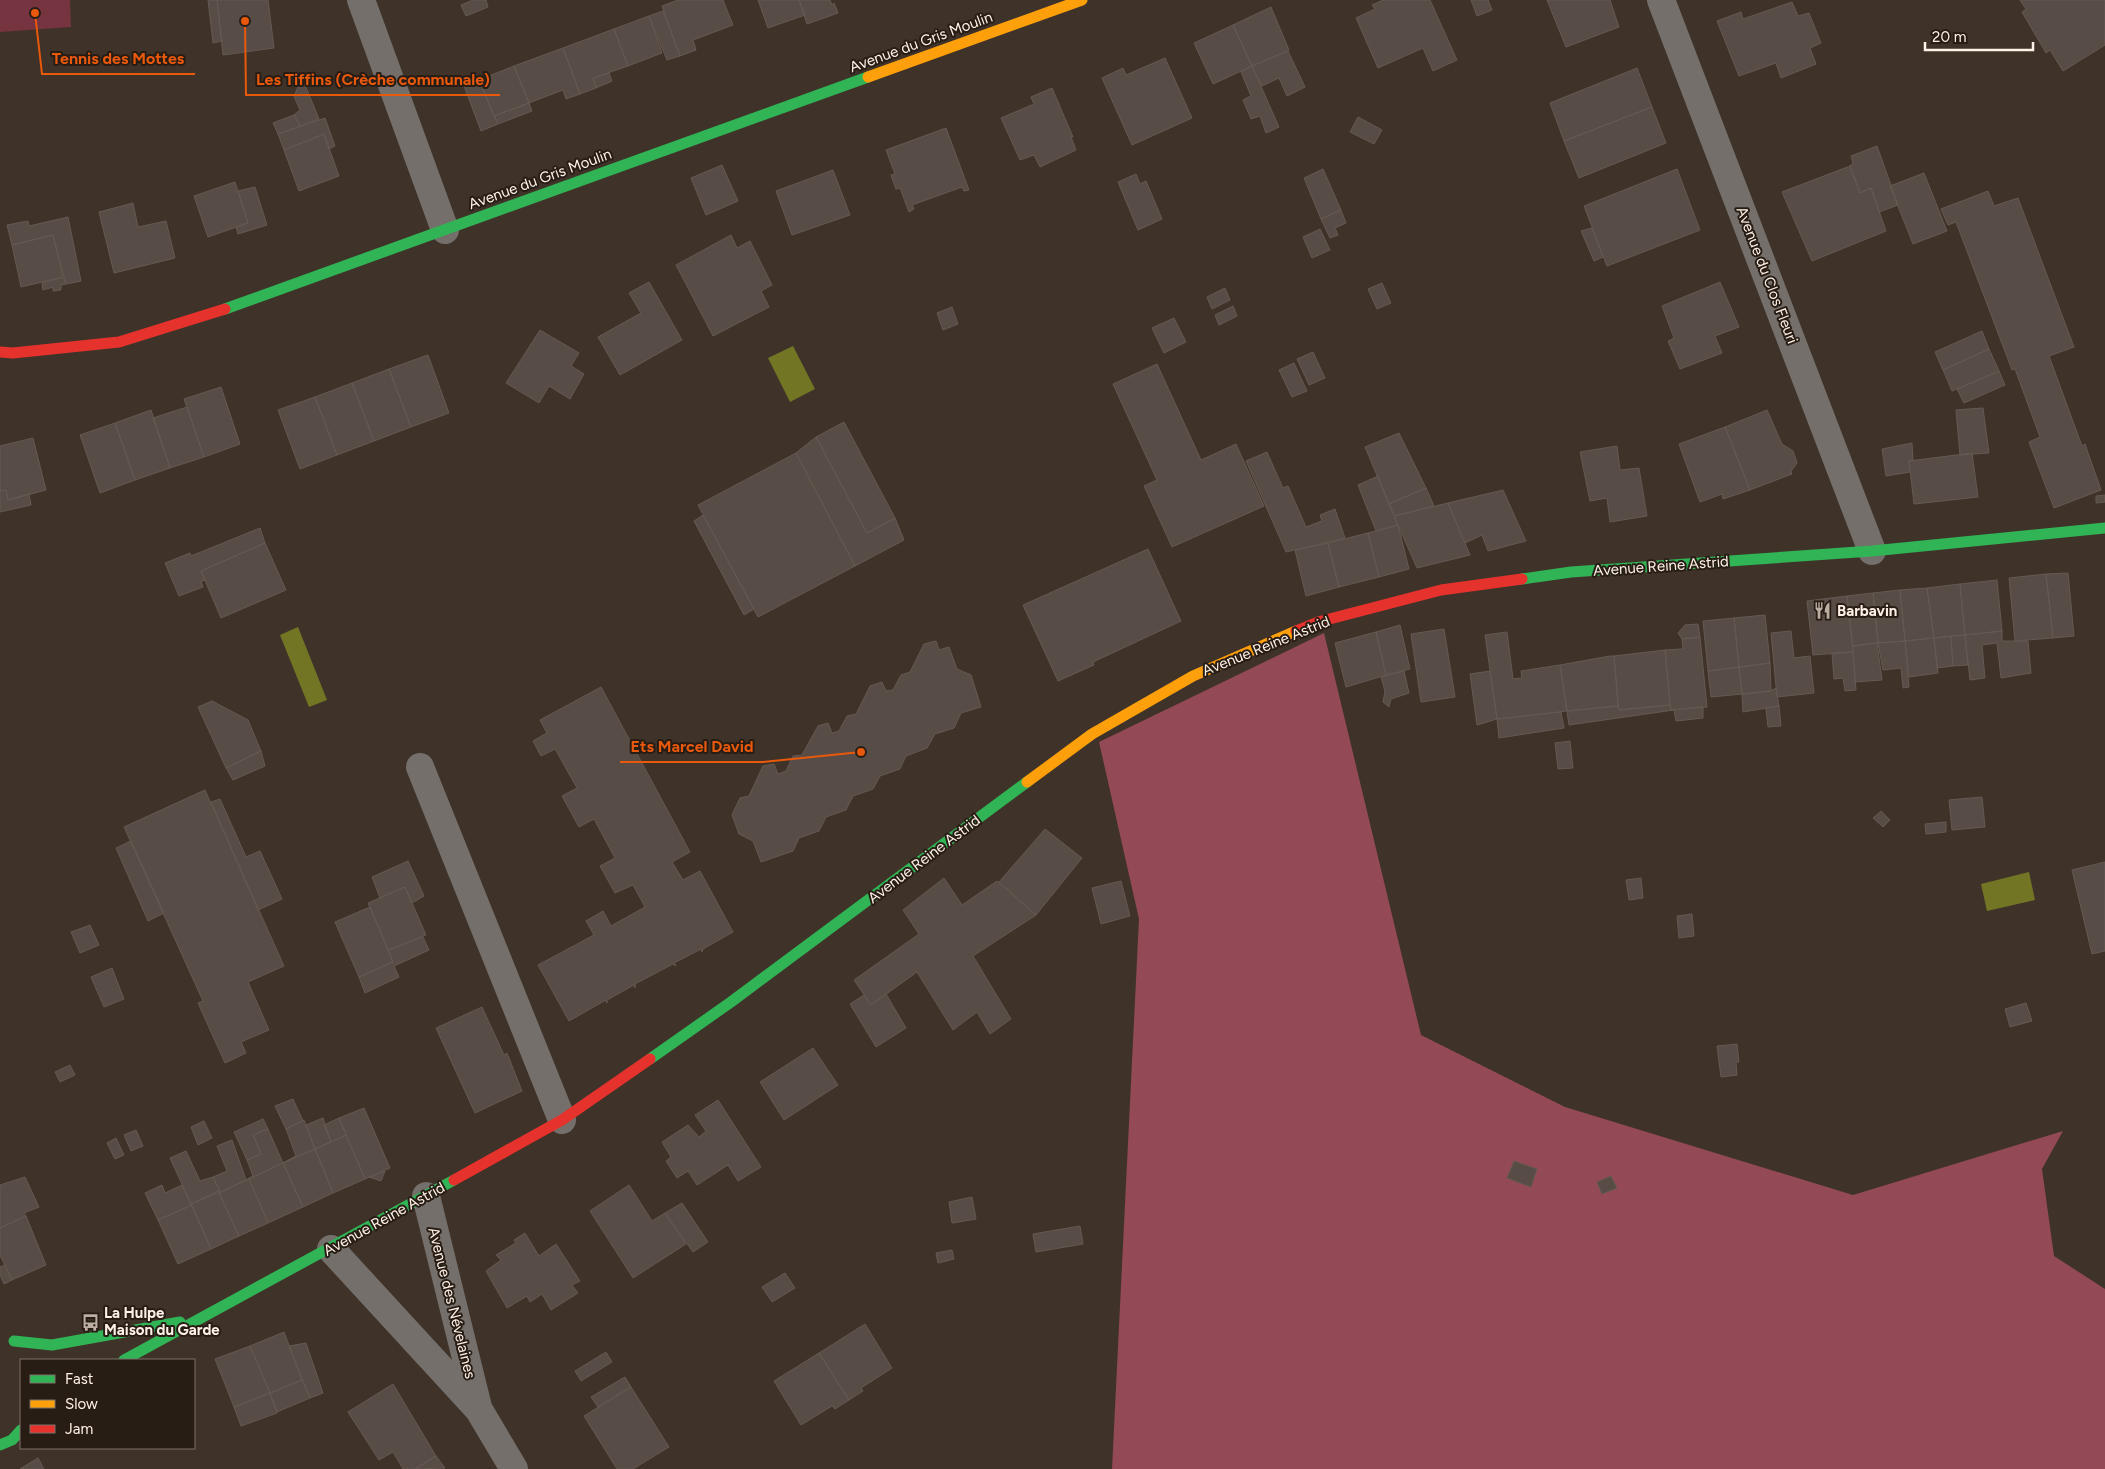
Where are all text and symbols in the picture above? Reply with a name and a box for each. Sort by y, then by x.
street label: Avenue du Gris Moulin [847,8,995,76]
scale bar [1925,20,2032,52]
text: 20 m [1932,28,1966,46]
callout: Tennis des Mottes [42,43,195,74]
text: Tennis des Mottes [52,49,185,68]
callout: Les Tiffins (Crèche communale) [246,64,500,95]
text: Les Tiffins (Crèche communale) [256,70,490,89]
street label: Avenue du Gris Moulin [466,145,614,213]
street label: Avenue du Clos Fleuri [1733,204,1801,346]
street label: Avenue Reine Astrid [1593,552,1729,580]
restaurant icon: Barbavin [1813,601,1833,621]
place label: Barbavin [1837,602,1897,620]
street label: Avenue Reine Astrid [1200,612,1332,680]
callout: Ets Marcel David [620,731,763,762]
text: Ets Marcel David [631,737,753,756]
street label: Avenue Reine Astrid [864,811,984,907]
street label: Avenue Reine Astrid [320,1178,448,1260]
street label: Avenue des Névelaines [424,1225,480,1381]
place label: La Hulpe Maison du Garde [104,1304,220,1339]
bus stop icon: La Hulpe Maison du Garde [80,1312,100,1332]
legend [20,1359,195,1449]
text: Fast [65,1370,94,1388]
text: Slow [65,1395,98,1413]
text: Jam [65,1420,93,1438]

